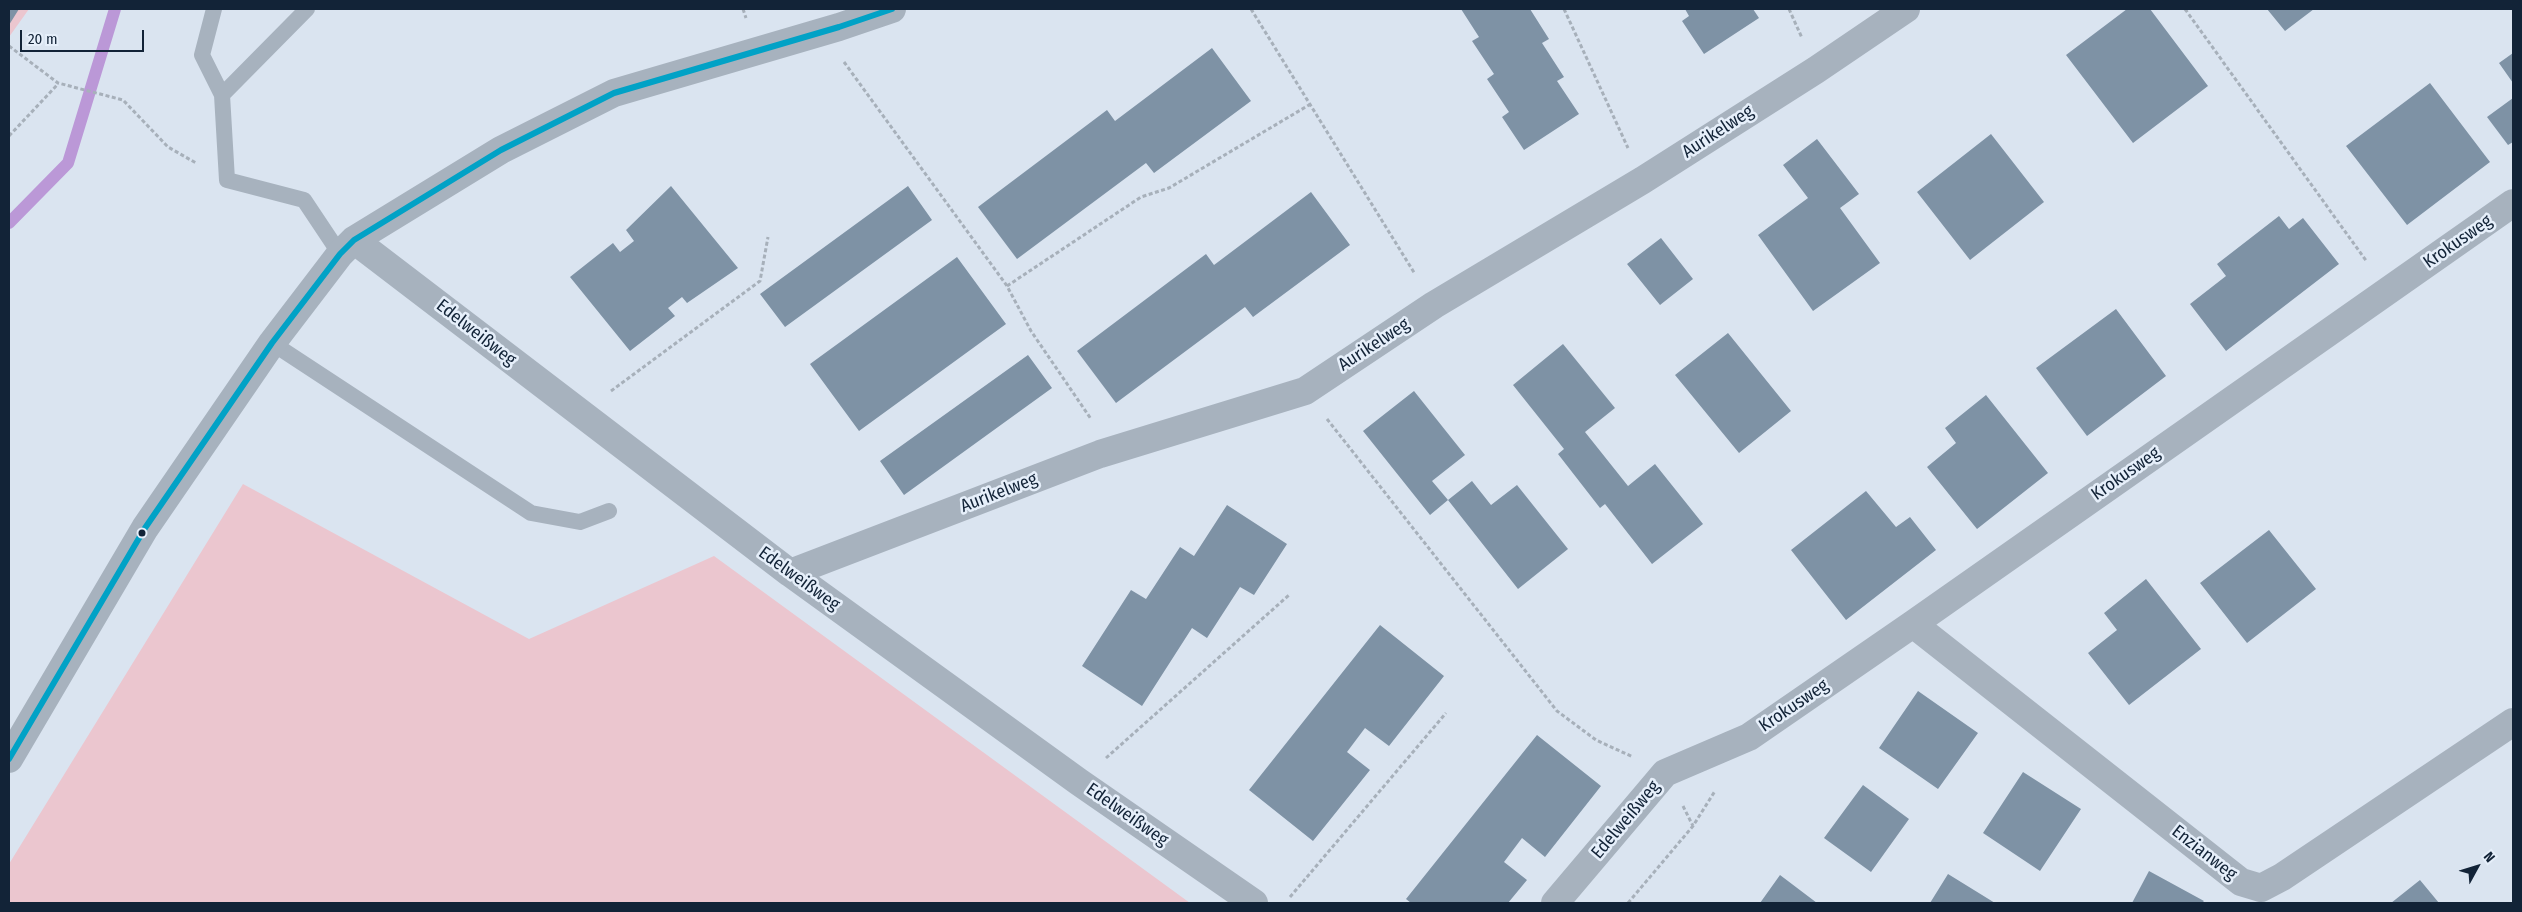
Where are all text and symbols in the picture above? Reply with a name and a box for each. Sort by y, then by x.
scale bar [22,20,146,52]
text: 20 m [28,30,58,48]
street label: Aurikelweg [1678,101,1758,163]
street label: Krokusweg [2419,210,2497,274]
street label: Edelweißweg [432,295,520,371]
street label: Aurikelweg [1334,314,1414,376]
street label: Krokusweg [2087,442,2165,506]
street label: Aurikelweg [957,468,1041,518]
unlabelled marker [137,528,147,538]
street label: Edelweißweg [754,542,844,616]
street label: Krokusweg [1755,675,1833,737]
street label: Edelweißweg [1587,777,1665,863]
street label: Edelweißweg [1082,779,1172,851]
street label: Enzianweg [2167,821,2241,885]
north arrow [2452,842,2502,892]
text: N [2480,849,2498,866]

